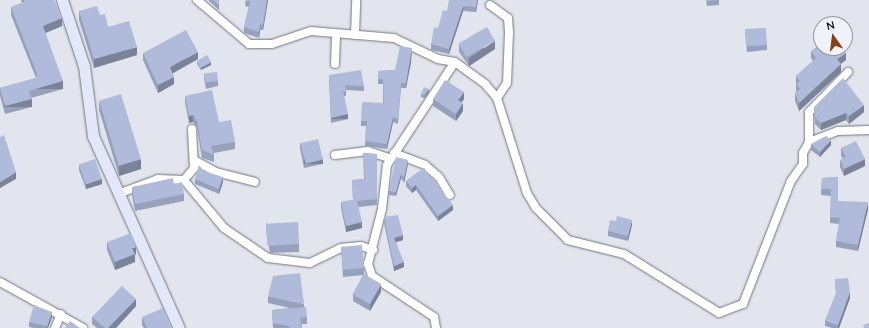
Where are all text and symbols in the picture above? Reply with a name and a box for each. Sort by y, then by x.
north arrow [813,16,853,56]
text: N [825,18,836,33]

